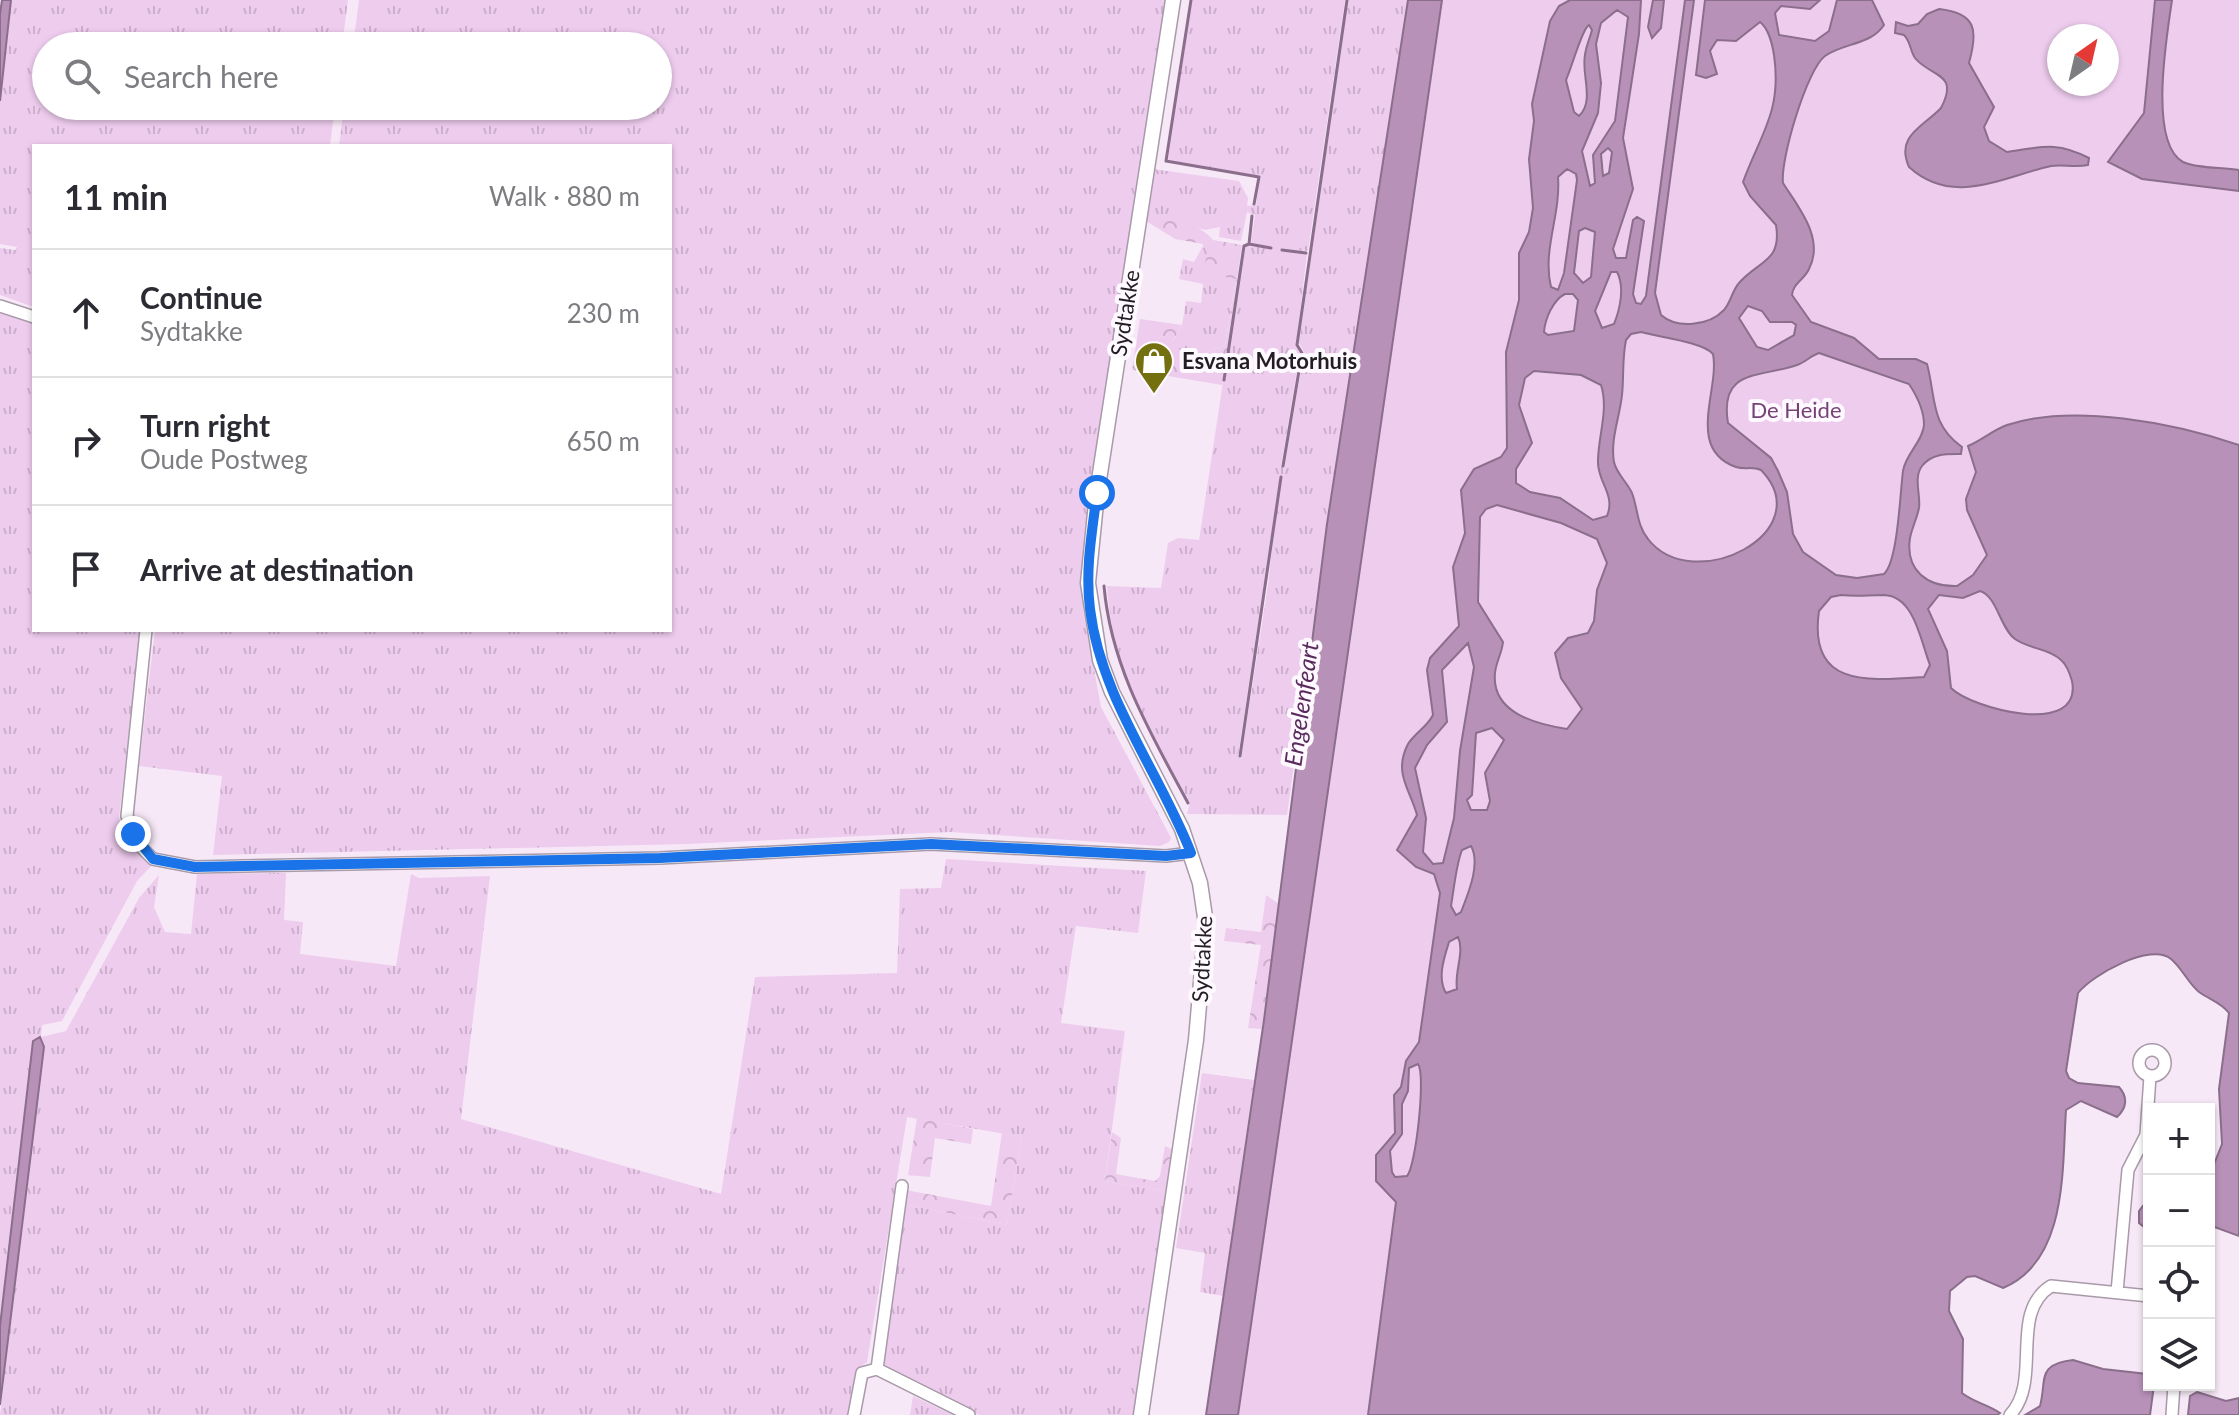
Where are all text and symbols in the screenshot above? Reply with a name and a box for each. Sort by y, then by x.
north arrow [2047,24,2119,96]
search box [32,32,672,120]
icon: search [60,54,104,98]
text: Search here [124,58,279,94]
text: 11 min [64,176,168,217]
text: Walk · 880 m [489,180,640,212]
street label: Sydtakke [1104,268,1145,358]
text: Continue [140,279,263,315]
icon: ahead [64,291,108,335]
text: 230 m [567,297,640,329]
text: Sydtakke [140,315,243,347]
shop icon: Esvana Motorhuis [1133,340,1175,395]
place label: Esvana Motorhuis [1182,347,1357,374]
park label: De Heide [1750,396,1842,423]
text: Turn right [140,407,270,443]
icon: right [64,419,108,463]
text: 650 m [567,425,640,457]
text: Oude Postweg [140,443,308,475]
route start [1079,475,1115,511]
icon: arrive [64,547,108,591]
text: Arrive at destination [140,551,414,587]
water label: Engelenfeart [1277,639,1324,768]
route end [115,816,151,852]
street label: Sydtakke [1186,915,1217,1003]
map controls [2143,1103,2215,1391]
button: + [2143,1103,2215,1175]
button: − [2143,1175,2215,1247]
button: locate [2143,1247,2215,1319]
button: layers [2143,1319,2215,1391]

